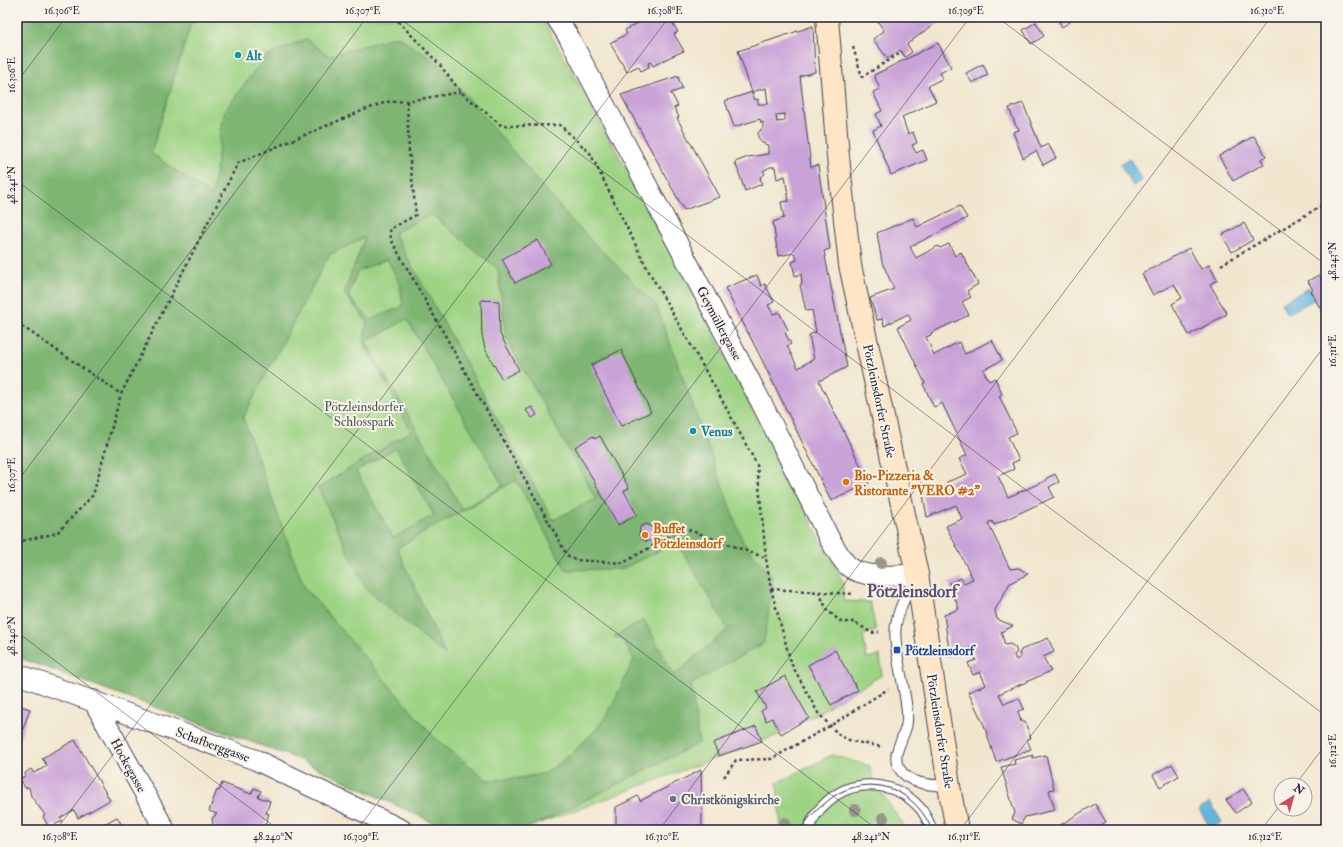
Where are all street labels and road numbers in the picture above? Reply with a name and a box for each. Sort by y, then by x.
street label: Geymüllergasse [692,284,746,364]
street label: Pötzleinsdorfer Straße [859,343,899,460]
street label: Pötzleinsdorfer Straße [923,673,957,790]
street label: Schafberggasse [173,724,253,766]
street label: Hockegasse [107,736,150,796]

